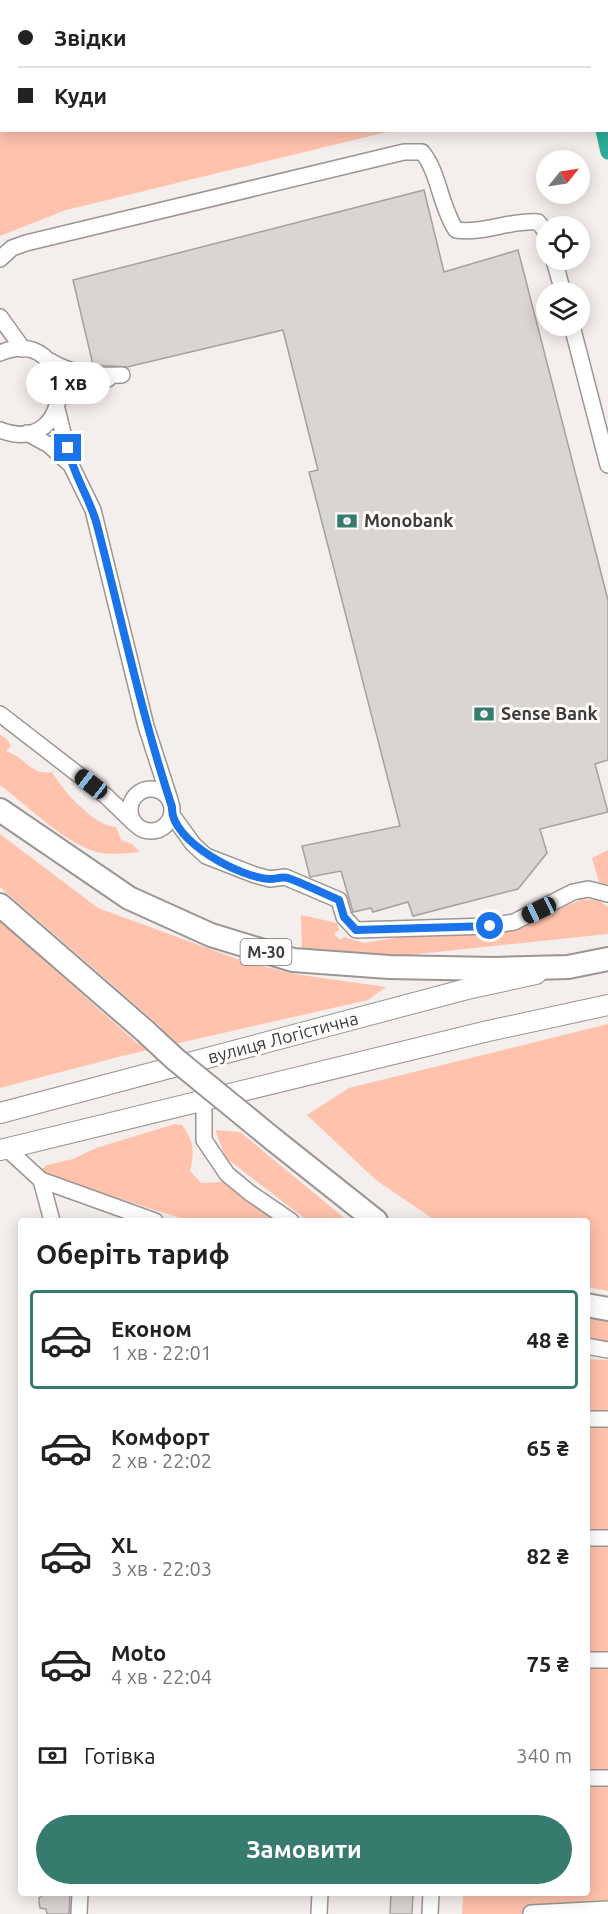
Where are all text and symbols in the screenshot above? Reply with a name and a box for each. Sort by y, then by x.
text: Звідки [54,25,127,50]
text: Куди [54,83,107,108]
north arrow [536,150,590,204]
map controls [536,150,590,336]
button: locate [536,216,590,270]
button: layers [536,282,590,336]
callout: 1 хв [26,361,110,403]
text: 1 хв [49,371,87,394]
route end [54,434,81,461]
bank icon: Monobank [335,509,359,533]
place label: Monobank [364,510,453,530]
bank icon: Sense Bank [472,702,496,726]
place label: Sense Bank [501,703,598,723]
car [71,766,111,802]
car [519,894,559,926]
route start [476,912,503,939]
road number: М-30 [240,939,292,965]
street label: вулиця Логістична [205,1007,360,1067]
text: Оберіть тариф [36,1239,230,1269]
icon: car [39,1313,93,1367]
text: Економ [111,1316,192,1341]
text: 48 ₴ [527,1327,569,1352]
text: 1 хв · 22:01 [111,1341,212,1364]
icon: car [39,1421,93,1475]
text: Комфорт [111,1424,210,1449]
text: 65 ₴ [527,1435,569,1460]
text: 2 хв · 22:02 [111,1449,212,1472]
icon: car [39,1529,93,1583]
text: XL [111,1532,138,1557]
text: 82 ₴ [527,1543,569,1568]
text: 3 хв · 22:03 [111,1557,212,1580]
icon: car [39,1637,93,1691]
text: Moto [111,1640,166,1665]
text: 75 ₴ [527,1651,569,1676]
text: 4 хв · 22:04 [111,1665,212,1688]
icon: cash [36,1739,69,1772]
text: Готівка [84,1743,155,1768]
text: 340 m [516,1744,572,1767]
button: Замовити [36,1815,572,1884]

